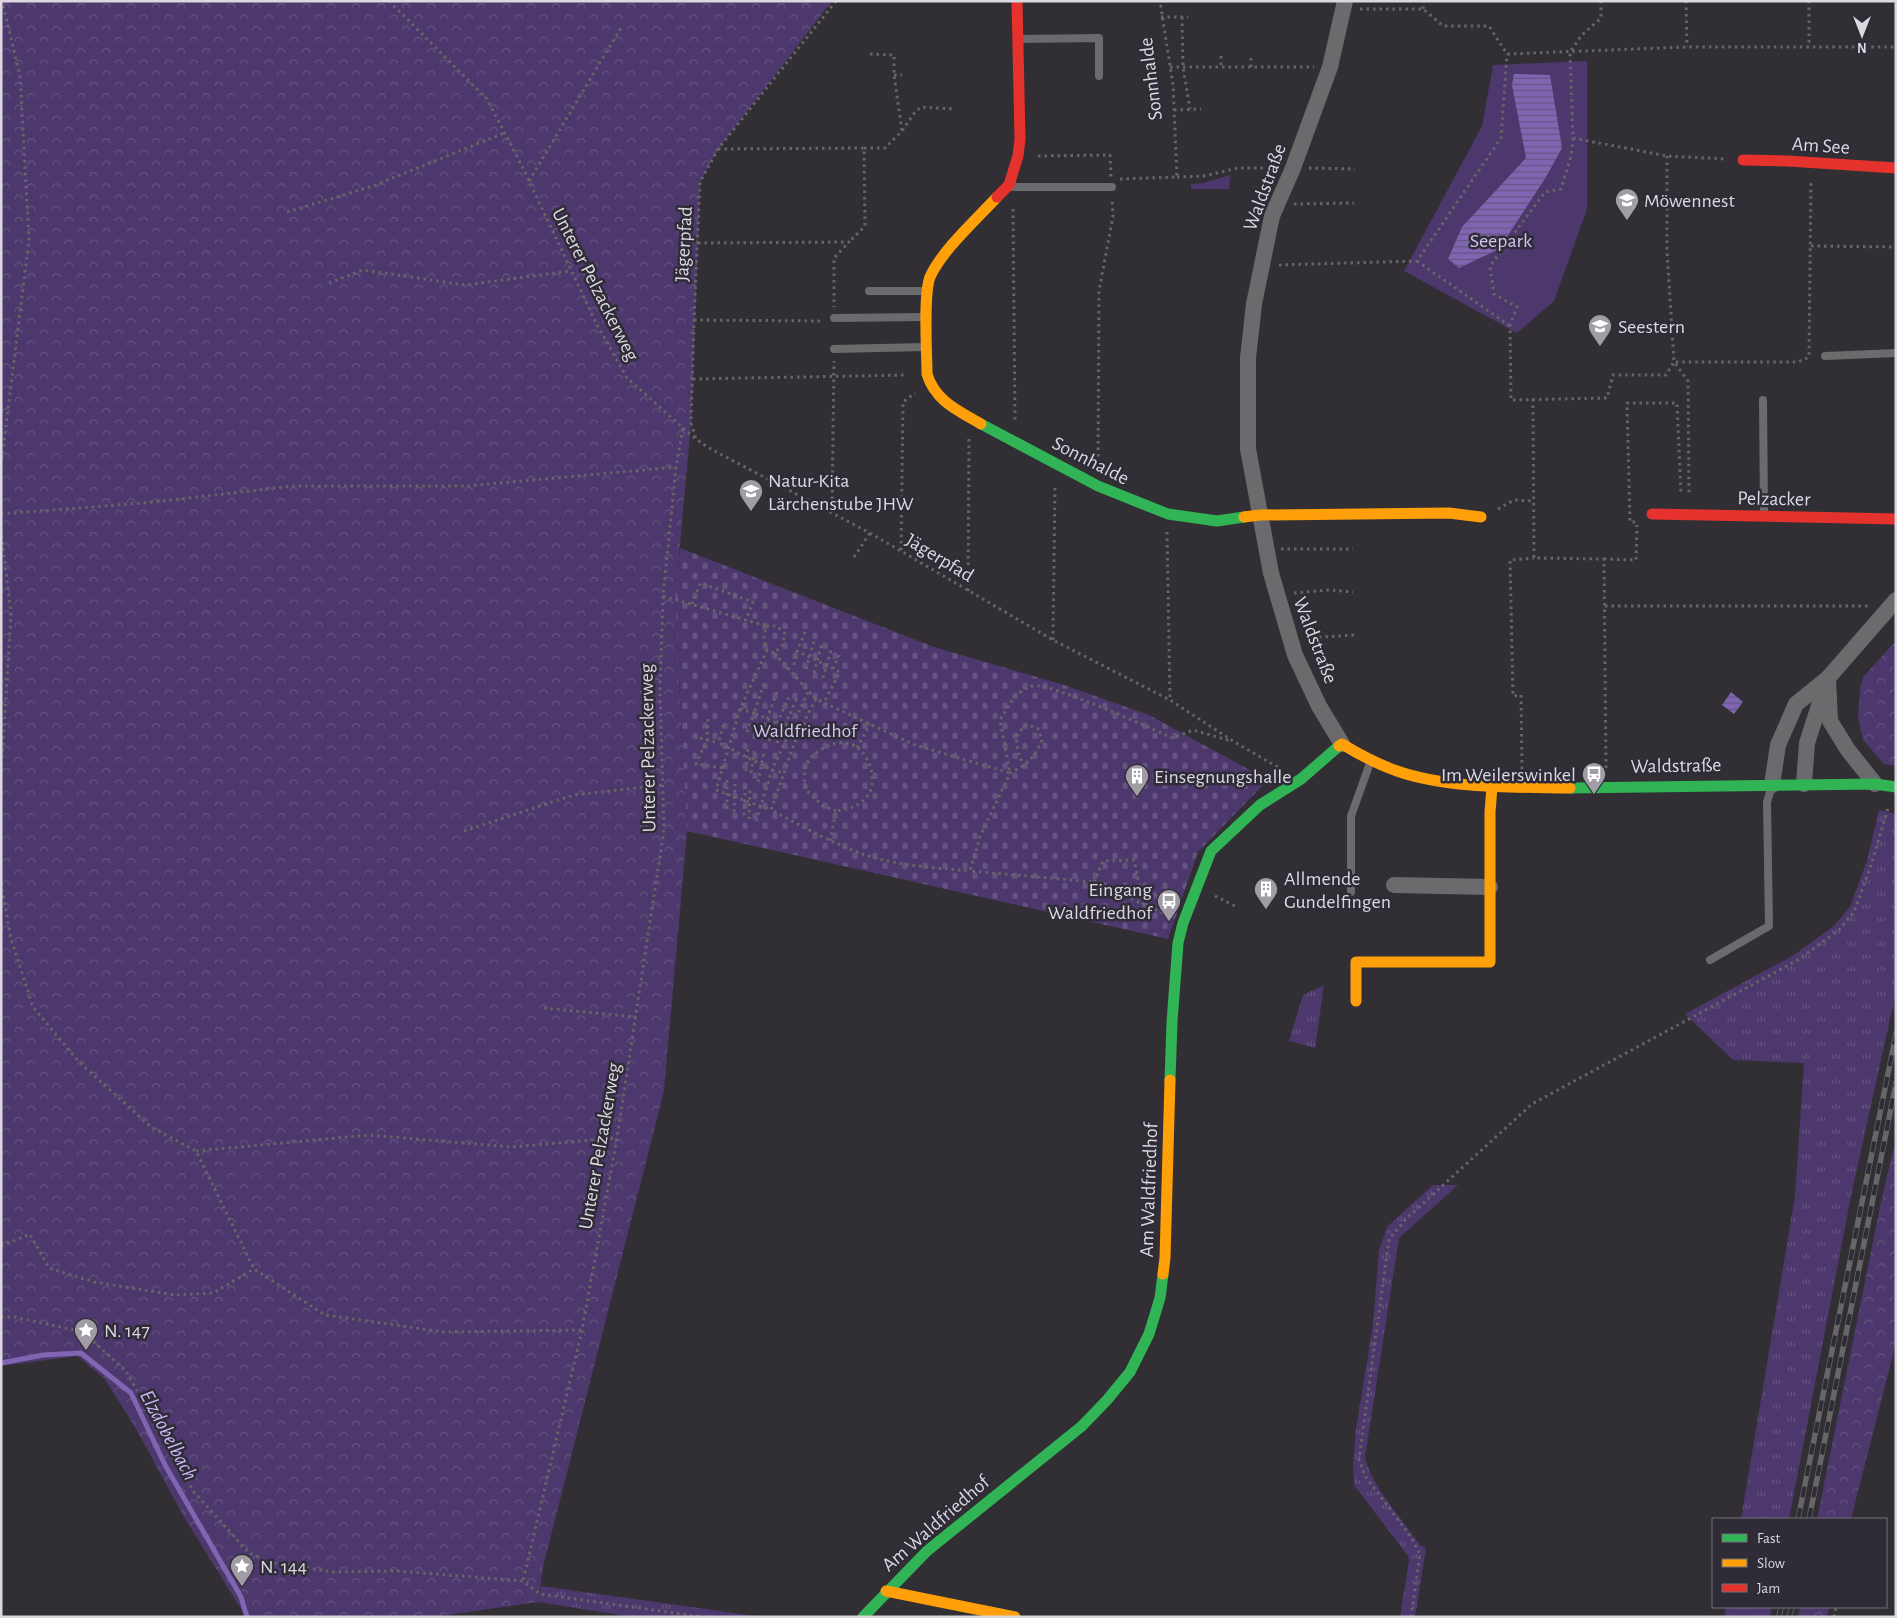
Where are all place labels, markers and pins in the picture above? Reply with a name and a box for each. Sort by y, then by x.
school or university icon: Möwennest [1614,187,1640,221]
place label: Möwennest [1644,191,1735,211]
school or university icon: Seestern [1587,313,1613,347]
place label: Seestern [1618,317,1685,337]
place label: Natur-Kita Lärchenstube JHW [768,471,914,514]
school or university icon: Natur-Kita Lärchenstube JHW [738,478,764,512]
bus stop icon: Im Weilerswinkel [1581,761,1607,795]
building icon: Einsegnungshalle [1124,763,1150,797]
place label: Im Weilerswinkel [1441,765,1576,785]
place label: Einsegnungshalle [1154,767,1291,787]
place label: Allmende Gundelfingen [1284,869,1391,912]
building icon: Allmende Gundelfingen [1253,876,1279,910]
place label: Eingang Waldfriedhof [1048,880,1153,923]
bus stop icon: Eingang Waldfriedhof [1156,888,1182,922]
place icon: N. 147 [73,1317,99,1351]
place label: N. 147 [104,1321,150,1341]
place icon: N. 144 [229,1553,255,1587]
place label: N. 144 [260,1557,307,1577]

